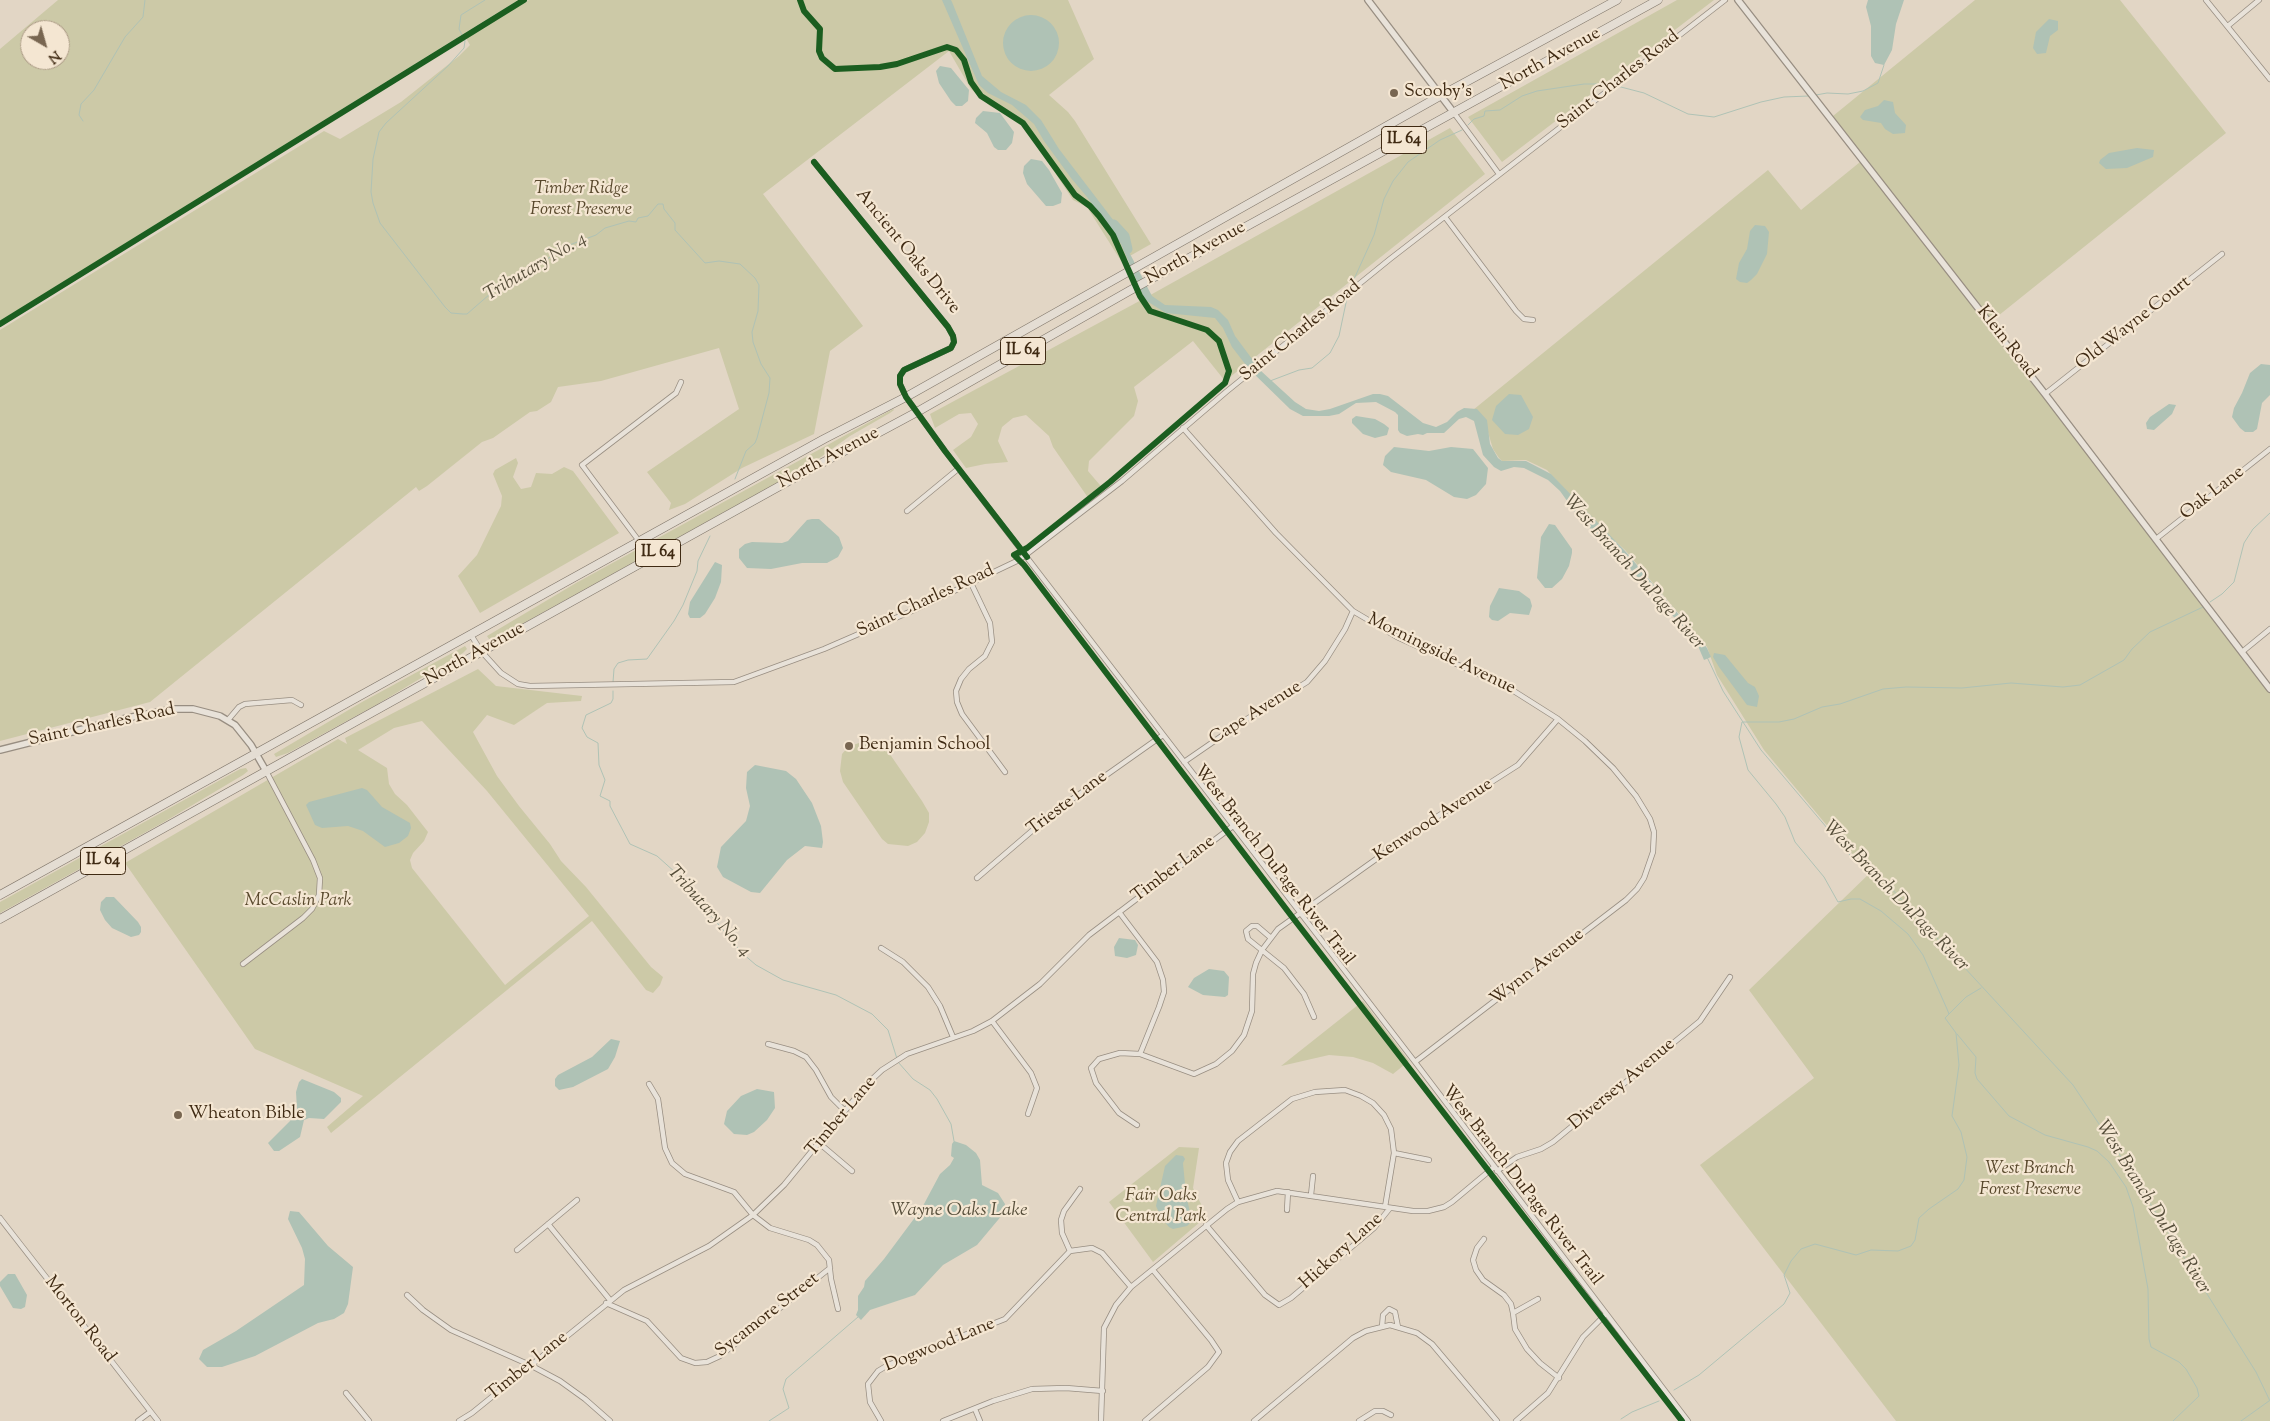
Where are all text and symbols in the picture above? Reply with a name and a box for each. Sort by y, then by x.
north arrow [20,20,70,70]
street label: North Avenue [1497,24,1605,96]
street label: Saint Charles Road [1554,27,1684,135]
text: N [43,45,64,67]
place label: Scooby's [1404,82,1472,104]
marker: Scooby's [1388,87,1400,99]
road number: IL 64 [1382,126,1426,154]
park label: Timber Ridge Forest Preserve [530,179,632,222]
street label: Ancient Oaks Drive [850,185,964,319]
street label: North Avenue [1142,218,1250,290]
water label: Tributary No. 4 [481,229,591,307]
street label: Old Wayne Court [2072,272,2196,376]
street label: Saint Charles Road [1236,277,1366,387]
street label: Klein Road [1971,302,2041,384]
road number: IL 64 [1000,338,1046,364]
street label: North Avenue [775,423,883,495]
street label: Oak Lane [2177,462,2249,526]
water label: West Branch DuPage River [1557,491,1709,655]
road number: IL 64 [636,540,680,566]
street label: Saint Charles Road [854,561,998,643]
street label: Morningside Avenue [1363,610,1519,700]
street label: North Avenue [421,619,529,691]
street label: Cape Avenue [1206,677,1306,751]
street label: Saint Charles Road [27,700,177,752]
place label: Benjamin School [859,735,991,757]
marker: Benjamin School [843,740,855,752]
street label: West Branch DuPage River Trail [1188,761,1358,971]
street label: Trieste Lane [1024,767,1112,841]
street label: Kenwood Avenue [1370,774,1498,868]
water label: West Branch DuPage River [1817,817,1973,977]
street label: Timber Lane [1128,832,1220,908]
road number: IL 64 [80,848,126,874]
water label: Tributary No. 4 [661,862,755,962]
park label: McCaslin Park [244,891,352,913]
street label: Wynn Avenue [1487,925,1589,1011]
street label: Diversey Avenue [1566,1034,1680,1136]
street label: Timber Lane [802,1072,882,1162]
street label: West Branch DuPage River Trail [1436,1081,1606,1291]
place label: Wheaton Bible [188,1104,305,1126]
marker: Wheaton Bible [172,1109,184,1121]
water label: West Branch DuPage River [2089,1117,2215,1299]
park label: West Branch Forest Preserve [1979,1159,2081,1202]
park label: Fair Oaks Central Park [1116,1186,1206,1228]
water label: Wayne Oaks Lake [890,1201,1028,1223]
street label: Hickory Lane [1296,1209,1388,1295]
street label: Sycamore Street [712,1269,824,1363]
street label: Morton Road [39,1272,119,1368]
street label: Dogwood Lane [881,1314,999,1378]
street label: Timber Lane [483,1328,573,1406]

